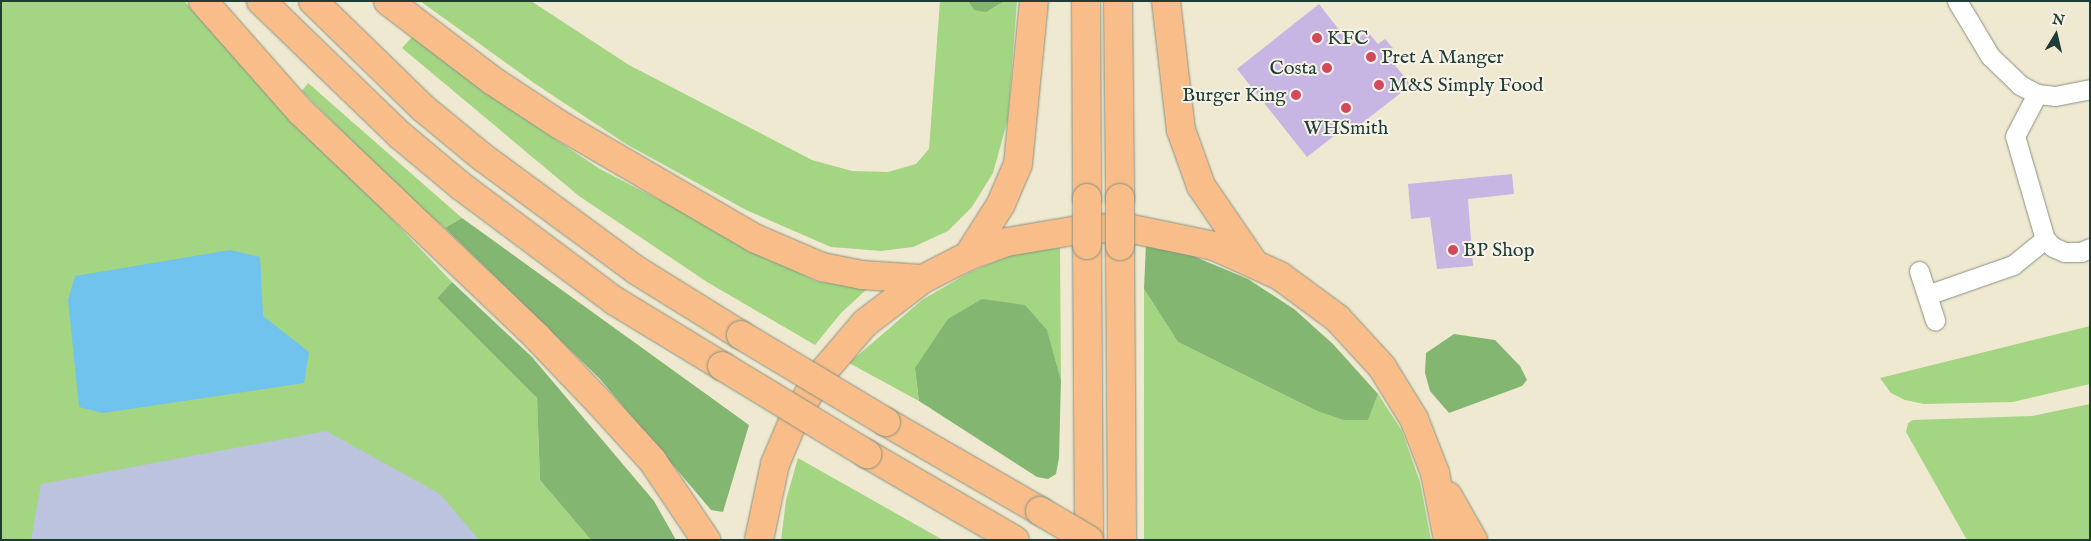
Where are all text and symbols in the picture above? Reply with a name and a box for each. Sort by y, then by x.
north arrow [2031,10,2081,60]
text: N [2051,10,2066,30]
place label: KFC [1327,26,1368,50]
marker: KFC [1311,32,1323,44]
place label: Pret A Manger [1381,45,1504,69]
marker: Pret A Manger [1365,51,1377,63]
place label: Costa [1269,56,1317,80]
marker: Costa [1321,62,1333,74]
place label: M&S Simply Food [1389,73,1543,97]
marker: M&S Simply Food [1373,79,1385,91]
place label: Burger King [1182,83,1286,107]
marker: Burger King [1290,89,1302,101]
marker: WHSmith [1340,102,1352,114]
place label: WHSmith [1304,116,1388,140]
place label: BP Shop [1463,238,1534,262]
marker: BP Shop [1447,244,1459,256]

